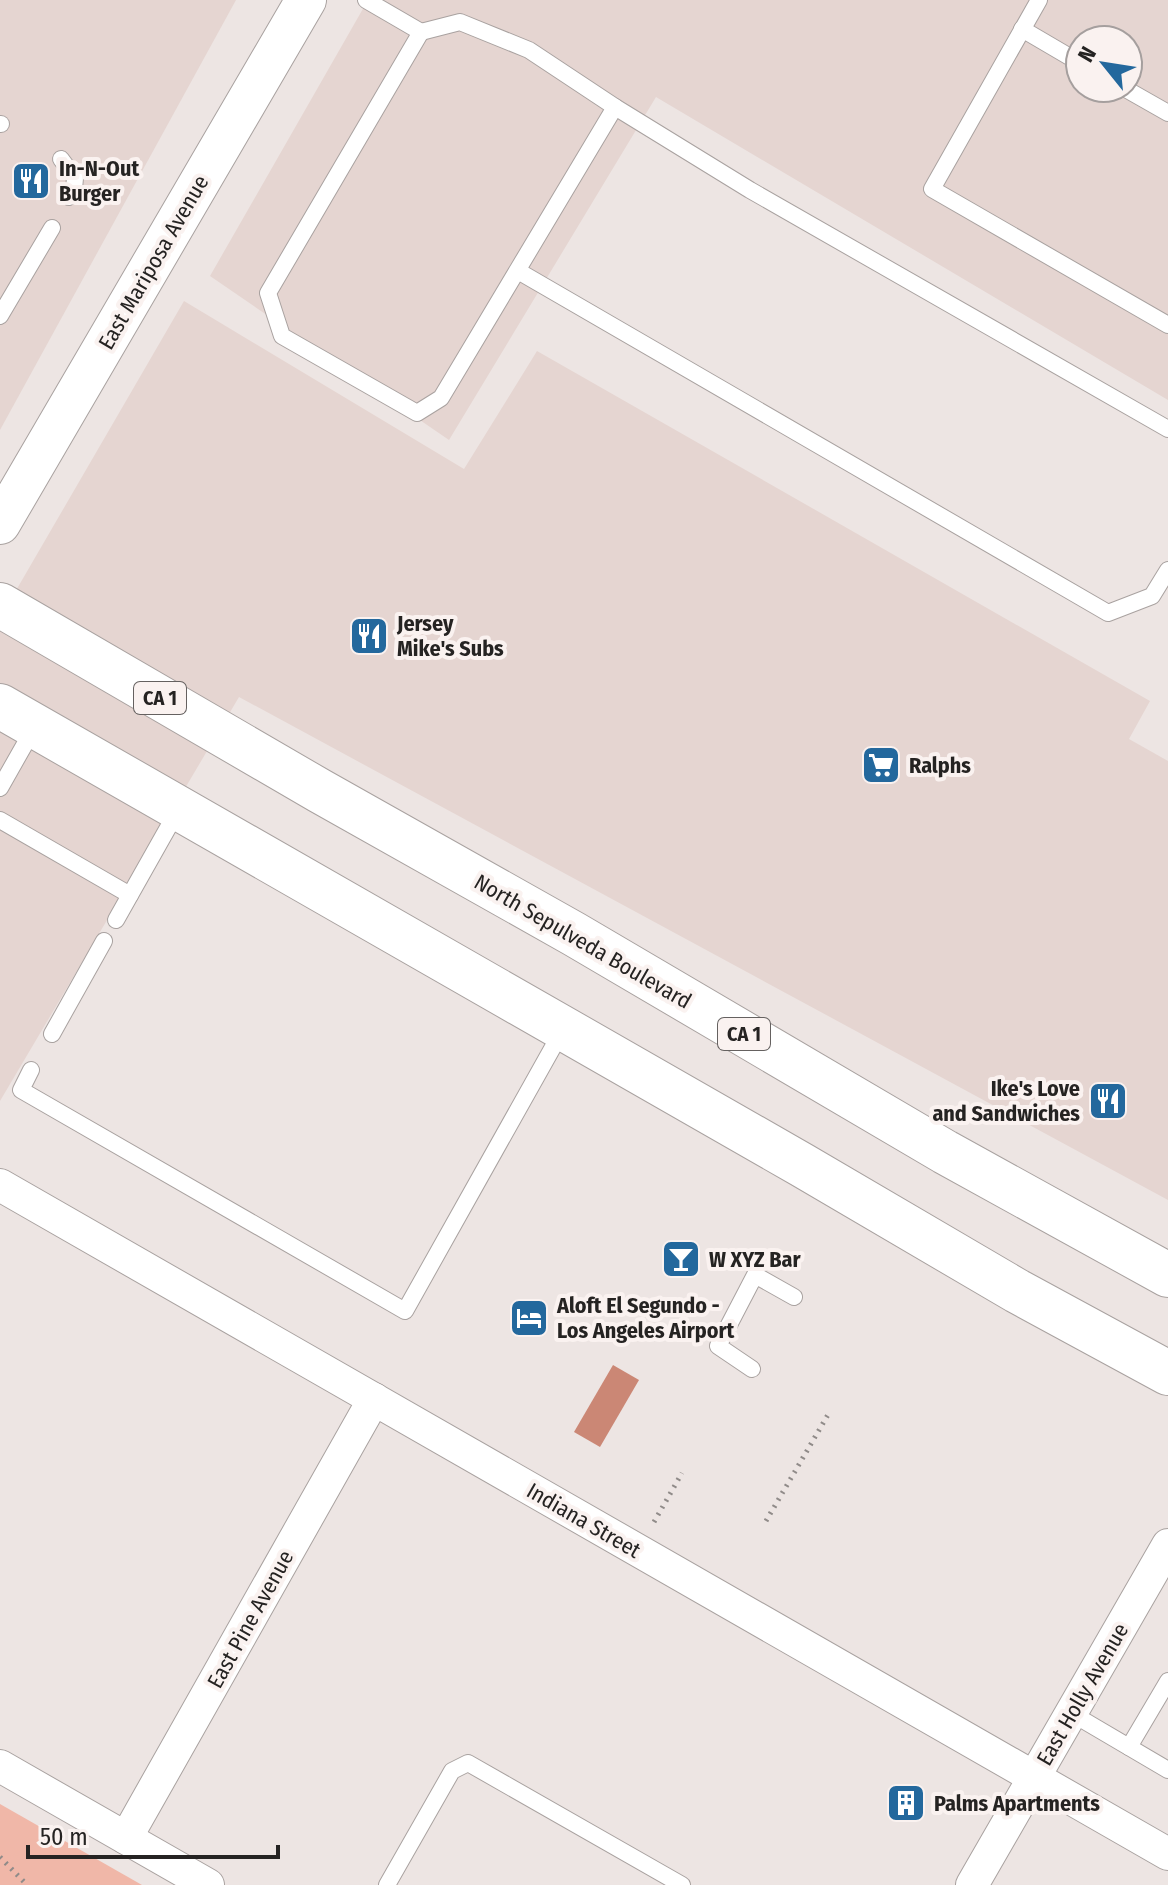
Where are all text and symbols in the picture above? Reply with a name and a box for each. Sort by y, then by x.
north arrow [1064,24,1144,104]
text: N [1072,42,1102,67]
place label: In-N-Out Burger [59,155,139,207]
restaurant icon: In-N-Out Burger [10,160,52,202]
street label: East Mariposa Avenue [93,170,214,354]
place label: Jersey Mike's Subs [396,610,504,662]
restaurant icon: Jersey Mike's Subs [348,615,390,657]
road number: CA 1 [134,682,186,714]
supermarket icon: Ralphs [860,744,902,786]
place label: Ralphs [909,752,971,779]
street label: North Sepulveda Boulevard [469,868,696,1015]
road number: CA 1 [718,1018,770,1050]
place label: Ike's Love and Sandwiches [932,1075,1080,1127]
restaurant icon: Ike's Love and Sandwiches [1087,1080,1129,1122]
bar icon: W XYZ Bar [660,1238,702,1280]
place label: W XYZ Bar [709,1246,801,1273]
place label: Aloft El Segundo - Los Angeles Airport [556,1292,735,1344]
hotel icon: Aloft El Segundo - Los Angeles Airport [508,1297,550,1339]
street label: Indiana Street [522,1477,646,1564]
street label: East Pine Avenue [201,1546,299,1693]
street label: East Holly Avenue [1031,1618,1134,1770]
building icon: Palms Apartments [885,1782,927,1824]
place label: Palms Apartments [934,1790,1100,1817]
scale bar [28,1809,278,1859]
text: 50 m [40,1823,88,1851]

